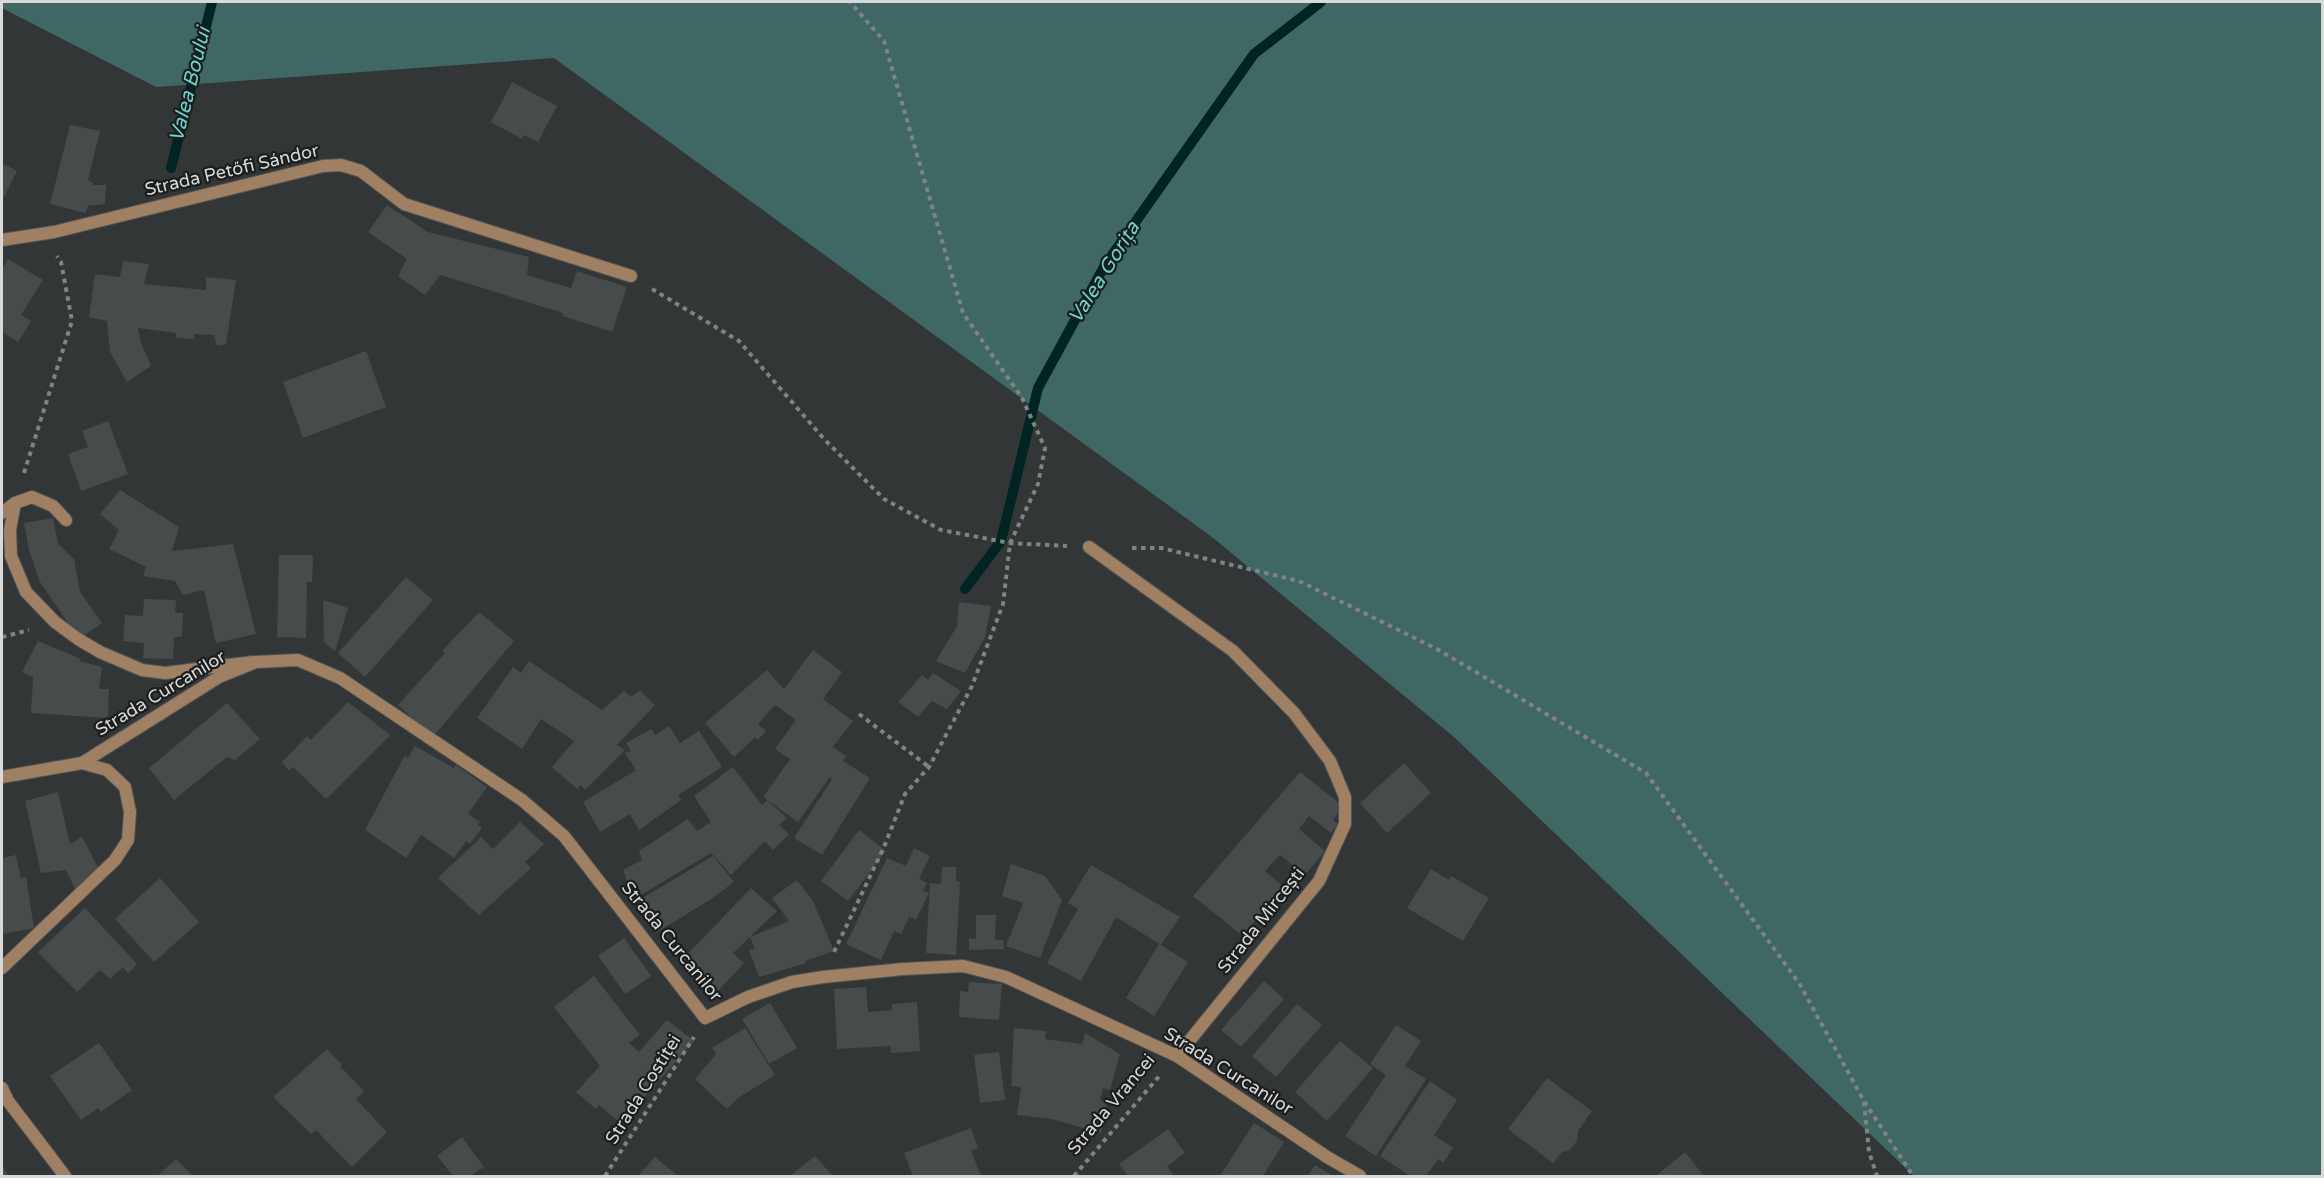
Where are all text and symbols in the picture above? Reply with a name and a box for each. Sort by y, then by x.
water label: Valea Boului [165,25,217,145]
street label: Strada Petőfi Sándor [143,140,321,202]
water label: Valea Gorița [1064,218,1146,328]
street label: Strada Curcanilor [92,647,230,741]
street label: Strada Mircești [1214,864,1310,978]
street label: Strada Curcanilor [616,878,726,1006]
street label: Strada Curcanilor [1159,1024,1297,1120]
street label: Strada Costiței [602,1031,686,1149]
street label: Strada Vrancei [1064,1050,1160,1160]

